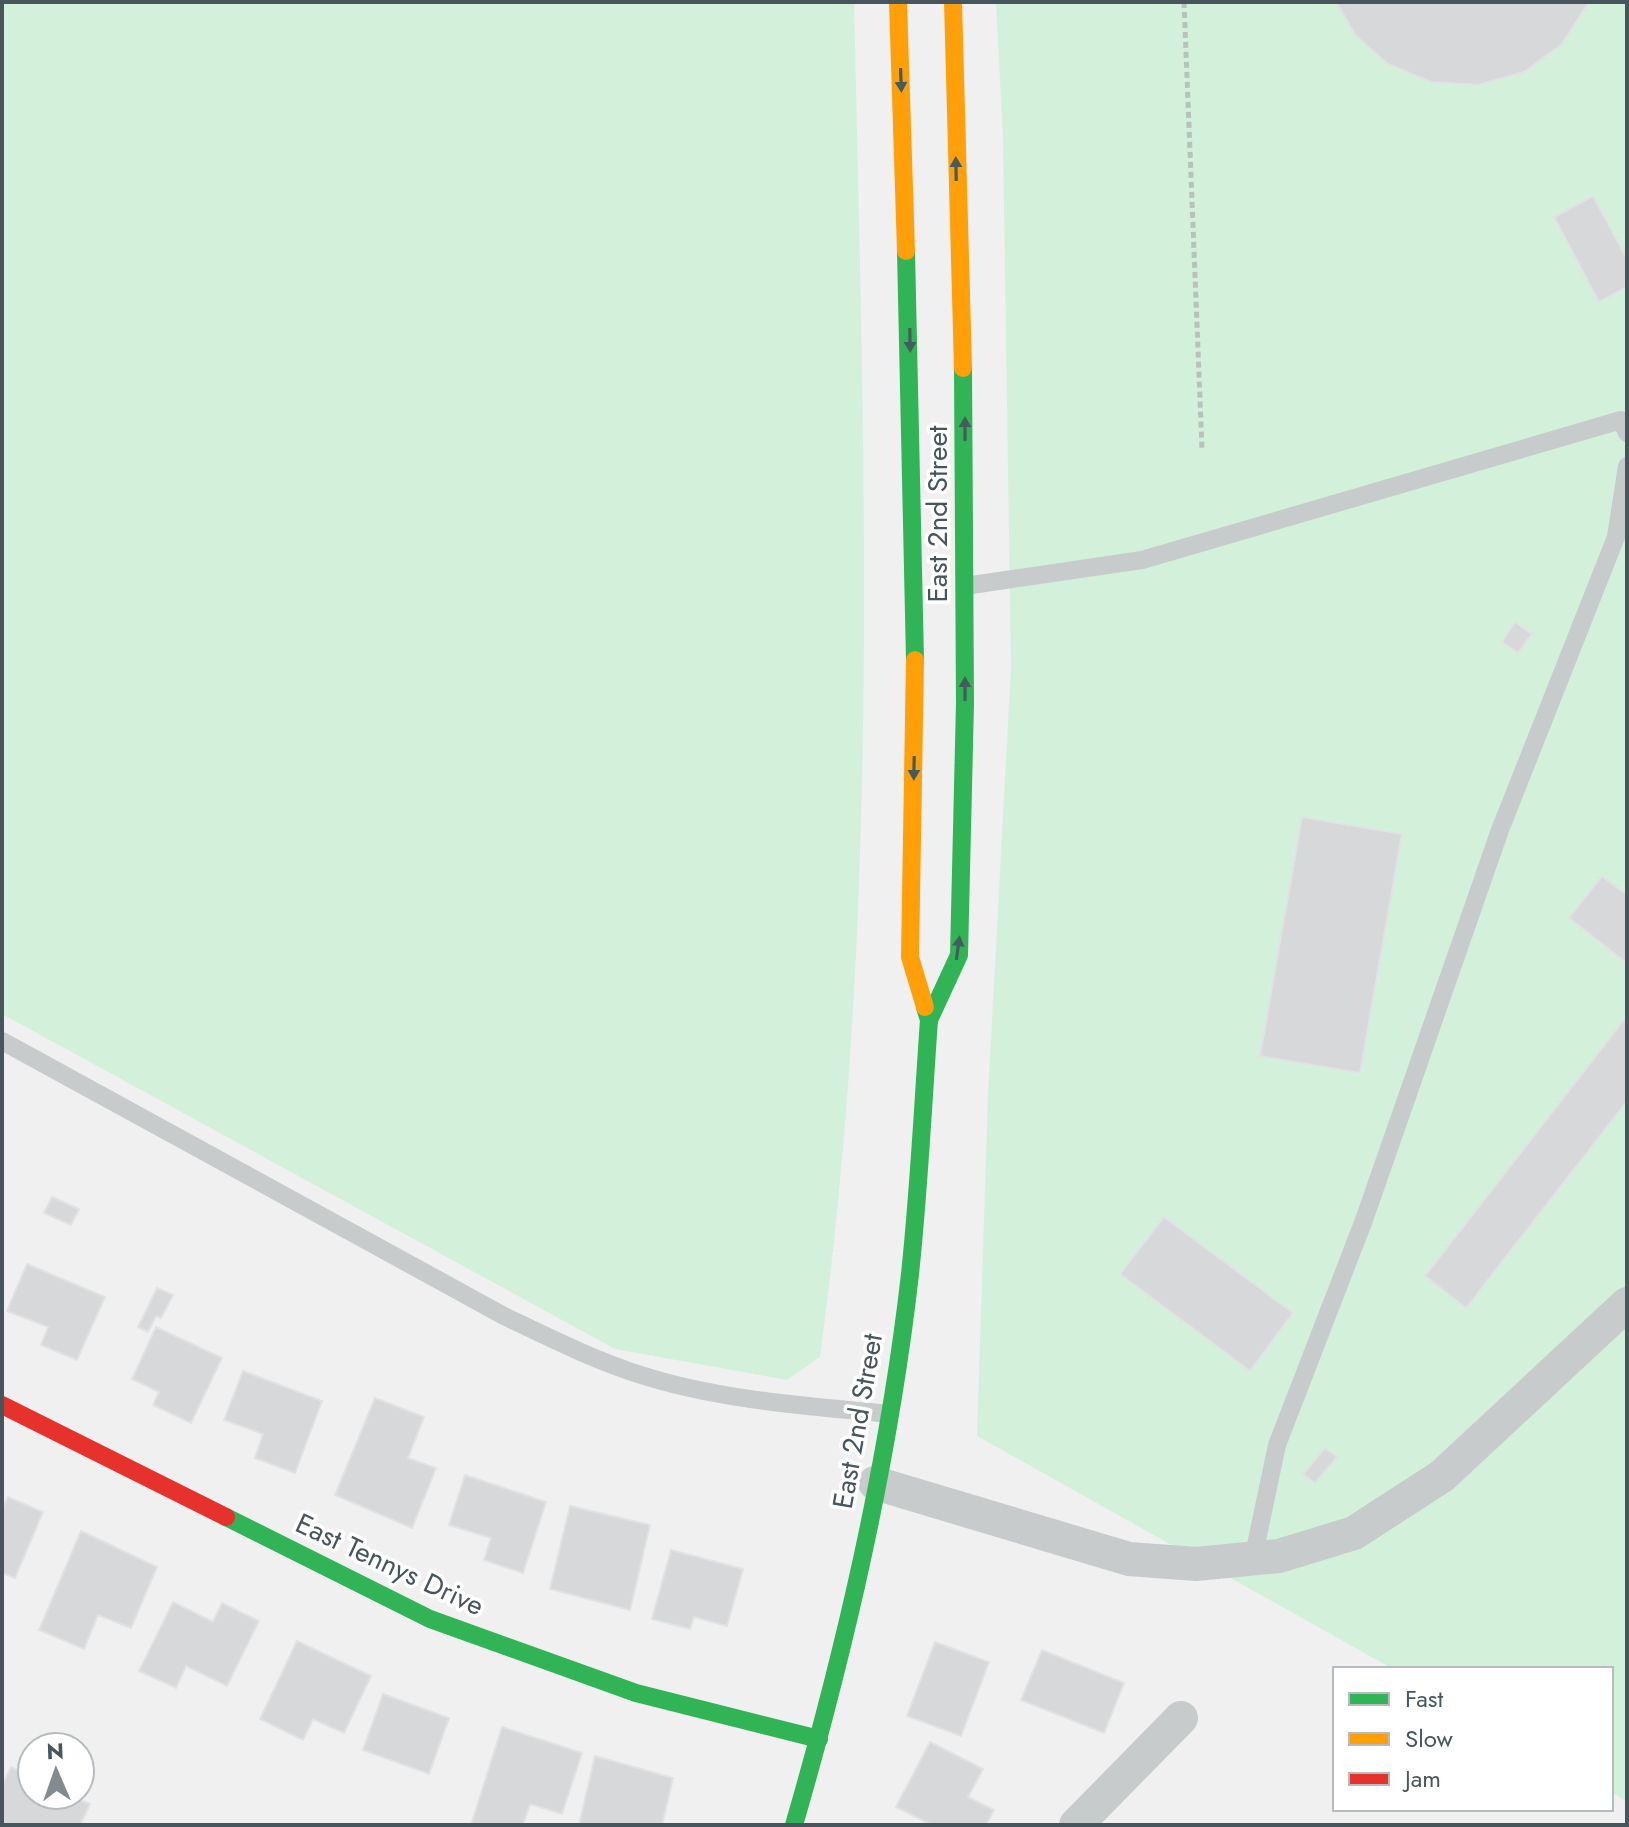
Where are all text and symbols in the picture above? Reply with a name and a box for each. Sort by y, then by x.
one-way arrow [895,68,908,93]
one-way arrow [949,156,962,181]
one-way arrow [903,328,916,353]
one-way arrow [959,416,971,441]
street label: East 2nd Street [917,425,958,603]
one-way arrow [959,676,971,701]
one-way arrow [907,756,920,781]
one-way arrow [952,935,965,960]
street label: East 2nd Street [822,1330,893,1512]
street label: East Tennys Drive [289,1503,491,1626]
legend [1333,1667,1613,1811]
text: Fast [1405,1681,1443,1716]
text: Slow [1405,1721,1453,1756]
north arrow [16,1731,96,1811]
text: N [46,1735,65,1767]
text: Jam [1402,1761,1441,1796]

